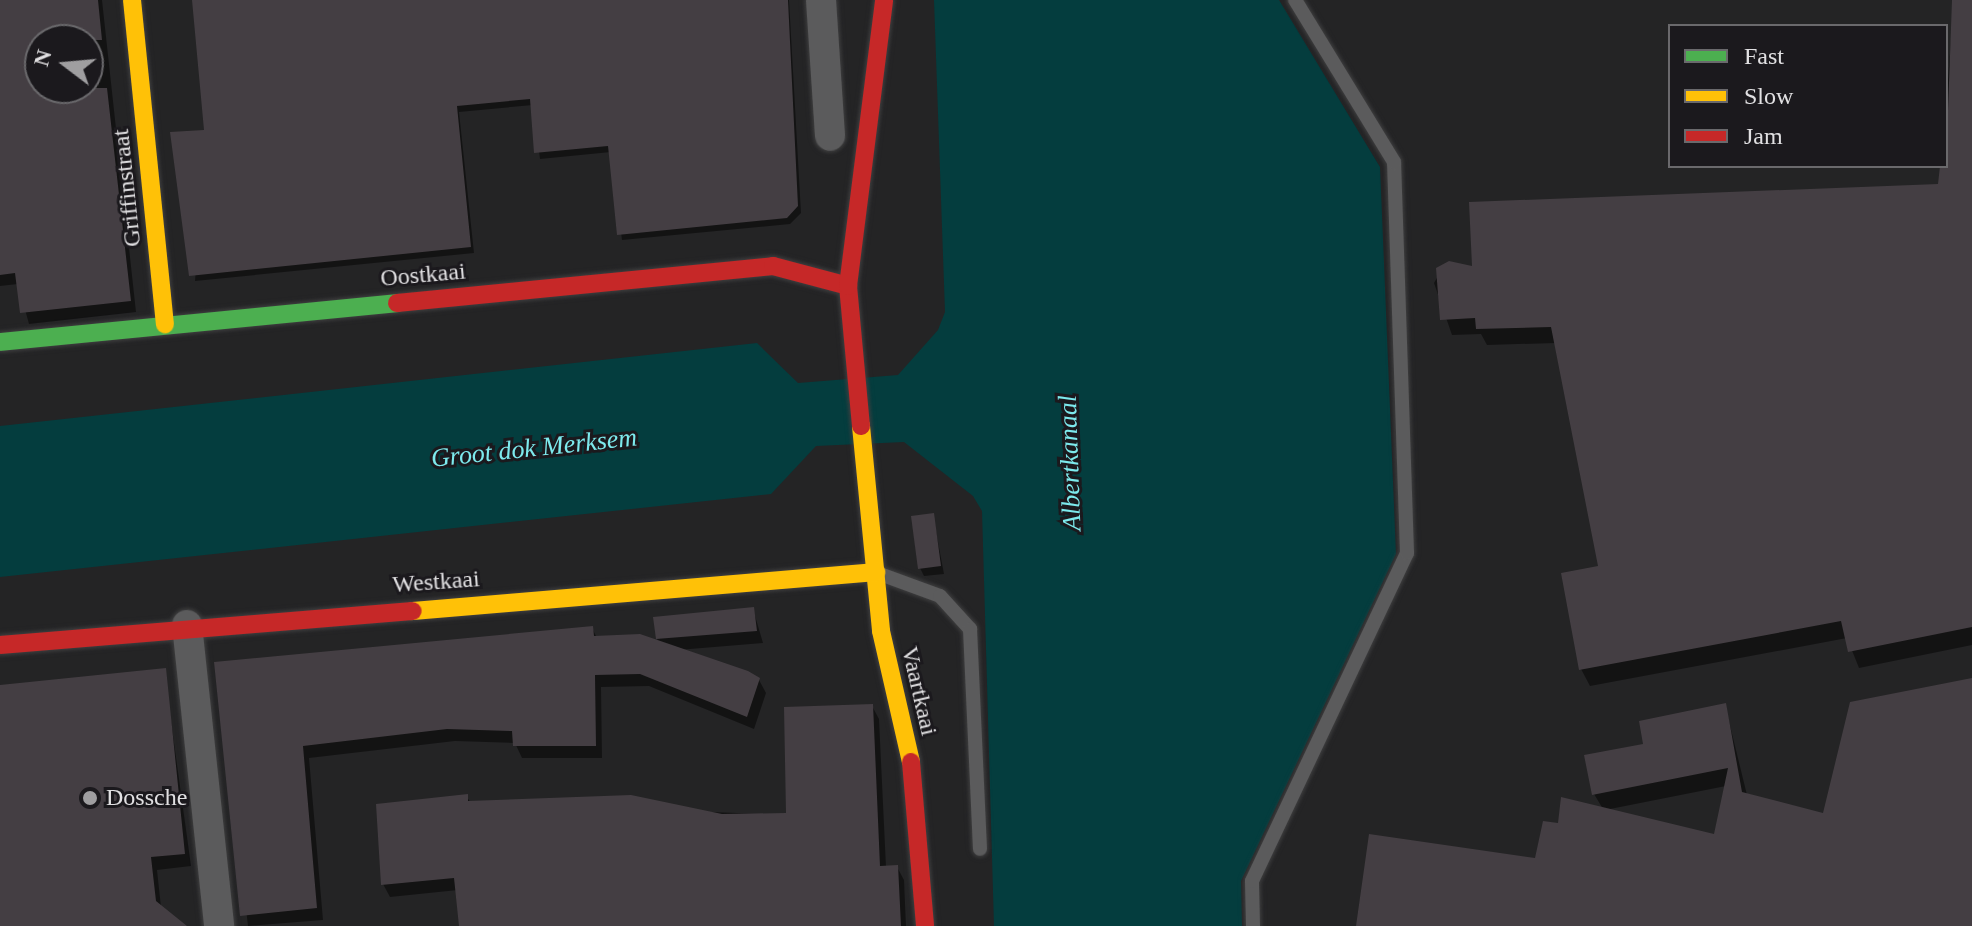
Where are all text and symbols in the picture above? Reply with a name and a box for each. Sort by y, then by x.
north arrow [24,24,104,104]
legend [1668,24,1948,168]
text: Fast [1744,43,1784,69]
text: N [28,47,57,69]
text: Slow [1744,83,1793,109]
text: Jam [1744,123,1783,149]
street label: Griffinstraat [107,128,147,248]
street label: Oostkaai [379,257,467,293]
water label: Albertkanaal [1052,395,1088,531]
water label: Groot dok Merksem [429,422,639,474]
street label: Westkaai [391,565,481,599]
street label: Vaartkaai [895,644,943,738]
place label: Dossche [106,784,187,812]
marker: Dossche [81,789,99,807]

